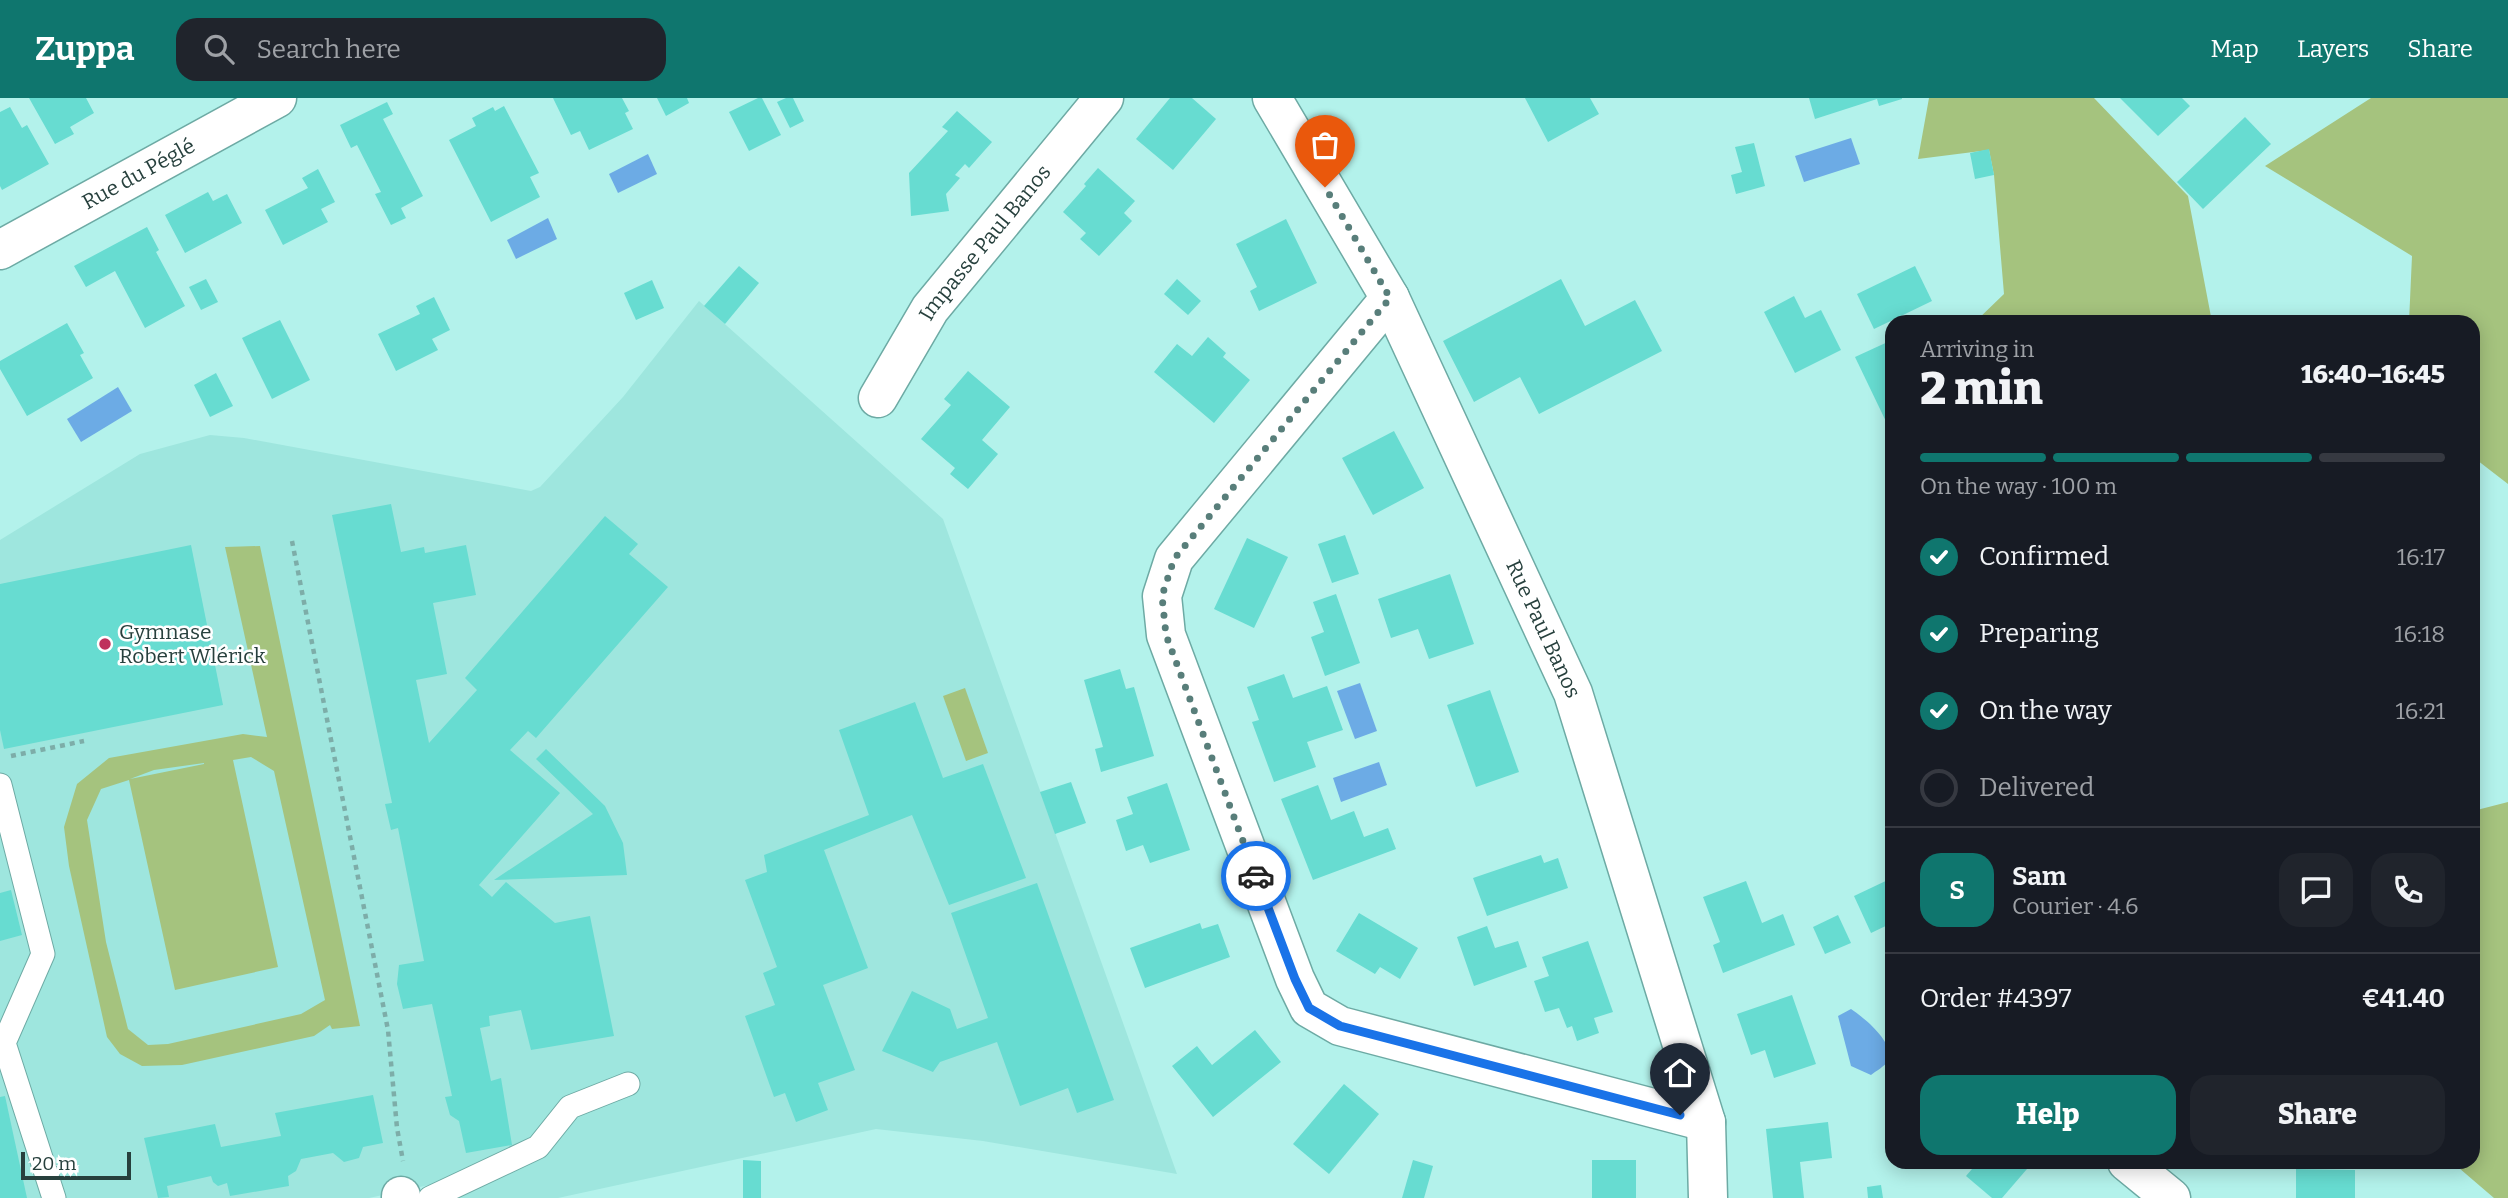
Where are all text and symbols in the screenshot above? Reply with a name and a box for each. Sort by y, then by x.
search box [176,18,666,81]
text: Zuppa [35,29,134,69]
icon: search [200,30,238,68]
text: Search here [256,34,401,65]
text: Map [2211,35,2259,63]
text: Layers [2297,35,2369,63]
text: Share [2407,35,2473,63]
pin [1295,115,1355,187]
icon: bag [1306,126,1344,164]
street label: Rue du Péglé [78,133,199,215]
street label: Impasse Paul Banos [913,160,1056,325]
text: Arriving in [1920,335,2034,363]
text: 16:40–16:45 [2301,359,2445,390]
text: 2 min [1920,361,2043,416]
text: On the way · 100 m [1920,472,2117,500]
icon: check [1920,538,1958,576]
text: Confirmed [1979,541,2109,572]
text: 16:17 [2397,543,2445,571]
street label: Rue Paul Banos [1500,556,1586,702]
icon: check [1920,615,1958,653]
text: Preparing [1979,618,2099,649]
place label: Gymnase Robert Wlérick [119,619,266,669]
text: 16:18 [2394,620,2445,648]
marker: Gymnase Robert Wlérick [97,636,113,652]
icon: check [1920,692,1958,730]
text: On the way [1979,695,2112,726]
text: 16:21 [2395,697,2445,725]
text: Delivered [1979,772,2094,803]
courier [1221,841,1291,911]
button: chat [2279,853,2353,927]
button: phone [2371,853,2445,927]
icon: car [1237,857,1275,895]
text: Sam [2012,861,2067,892]
text: S [1949,875,1965,906]
text: Courier · 4.6 [2012,892,2139,920]
text: Order #4397 [1920,983,2071,1014]
text: €41.40 [2362,983,2445,1014]
pin [1650,1043,1710,1115]
icon: home [1661,1054,1699,1092]
button: Help [1920,1075,2176,1155]
button: Share [2190,1075,2445,1155]
scale bar [21,1149,131,1181]
text: 20 m [32,1152,76,1175]

